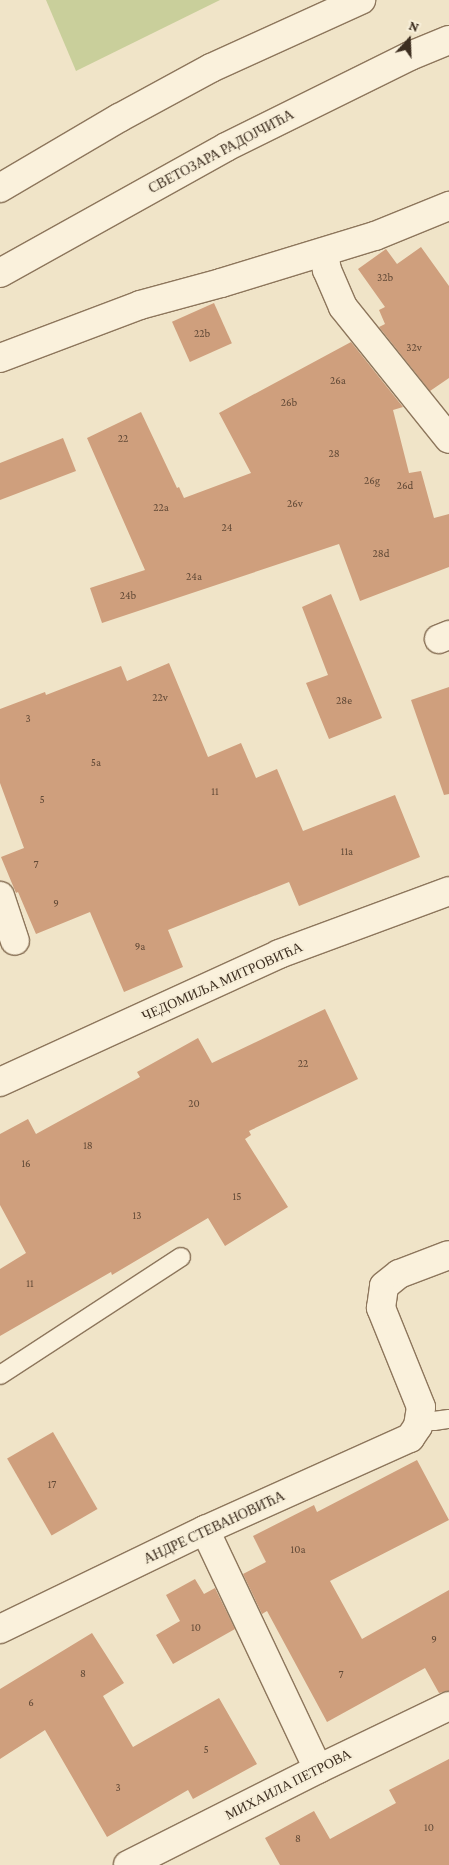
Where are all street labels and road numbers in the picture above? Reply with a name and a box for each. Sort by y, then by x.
street label: СВЕТОЗАРА РАДОЈЧИЋА [145,105,297,197]
street label: ЧЕДОМИЉА МИТРОВИЋА [139,938,305,1024]
street label: АНДРЕ СТЕВАНОВИЋА [141,1487,287,1567]
street label: МИХАИЛА ПЕТРОВА [222,1745,354,1823]

